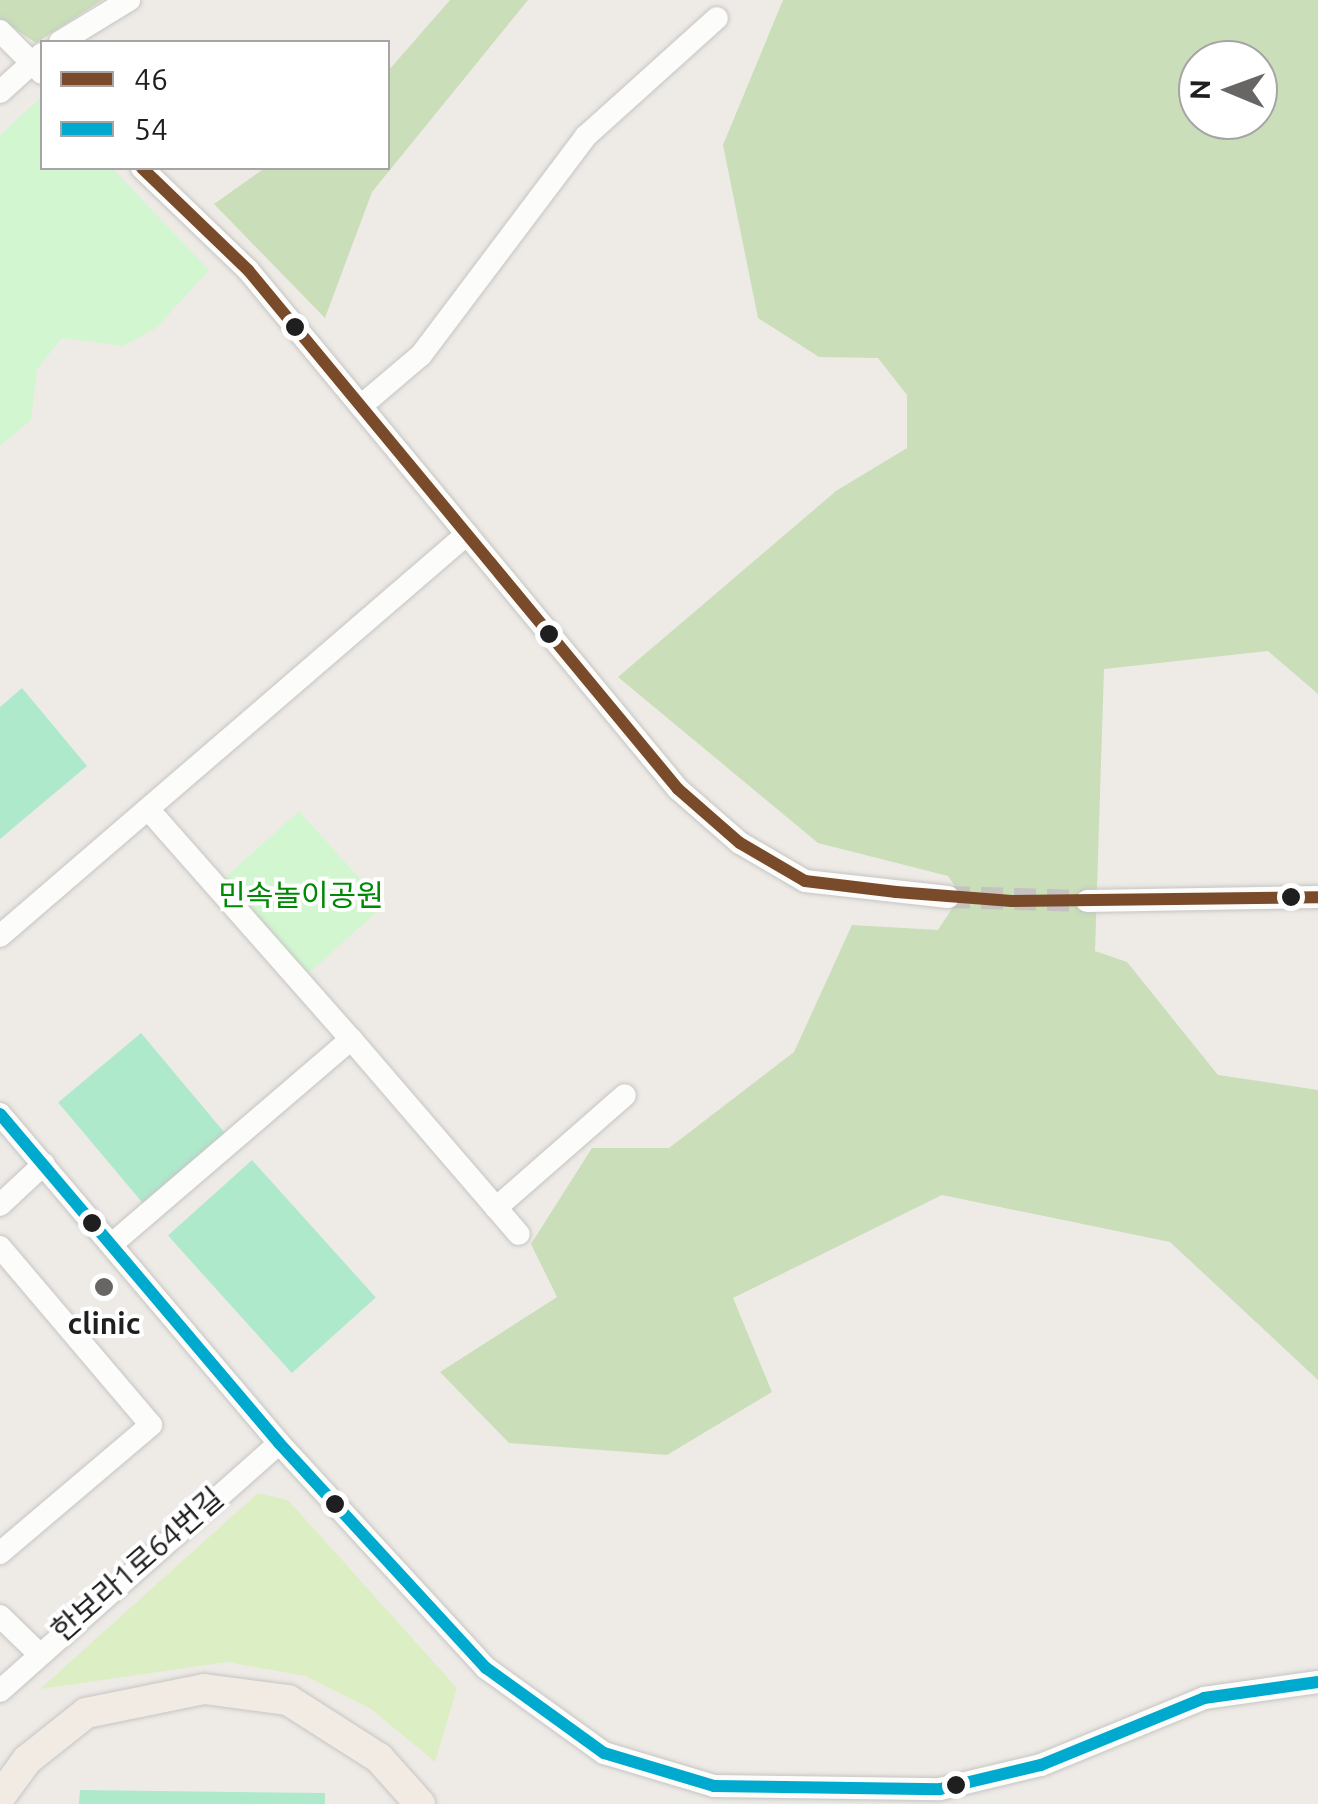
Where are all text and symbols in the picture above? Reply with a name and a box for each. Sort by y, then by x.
legend [40,40,390,170]
north arrow [1178,40,1278,140]
text: 46 [134,62,168,96]
text: N [1184,79,1215,100]
text: 54 [134,112,168,146]
unlabelled marker [285,317,305,337]
unlabelled marker [539,624,559,644]
park label: 민속놀이공원 [218,877,384,913]
unlabelled marker [1281,887,1301,907]
unlabelled marker [82,1213,102,1233]
marker: clinic [91,1274,117,1300]
place label: clinic [68,1305,140,1341]
street label: 한보라1로64번길 [44,1479,230,1649]
unlabelled marker [325,1494,345,1514]
unlabelled marker [946,1775,966,1795]

